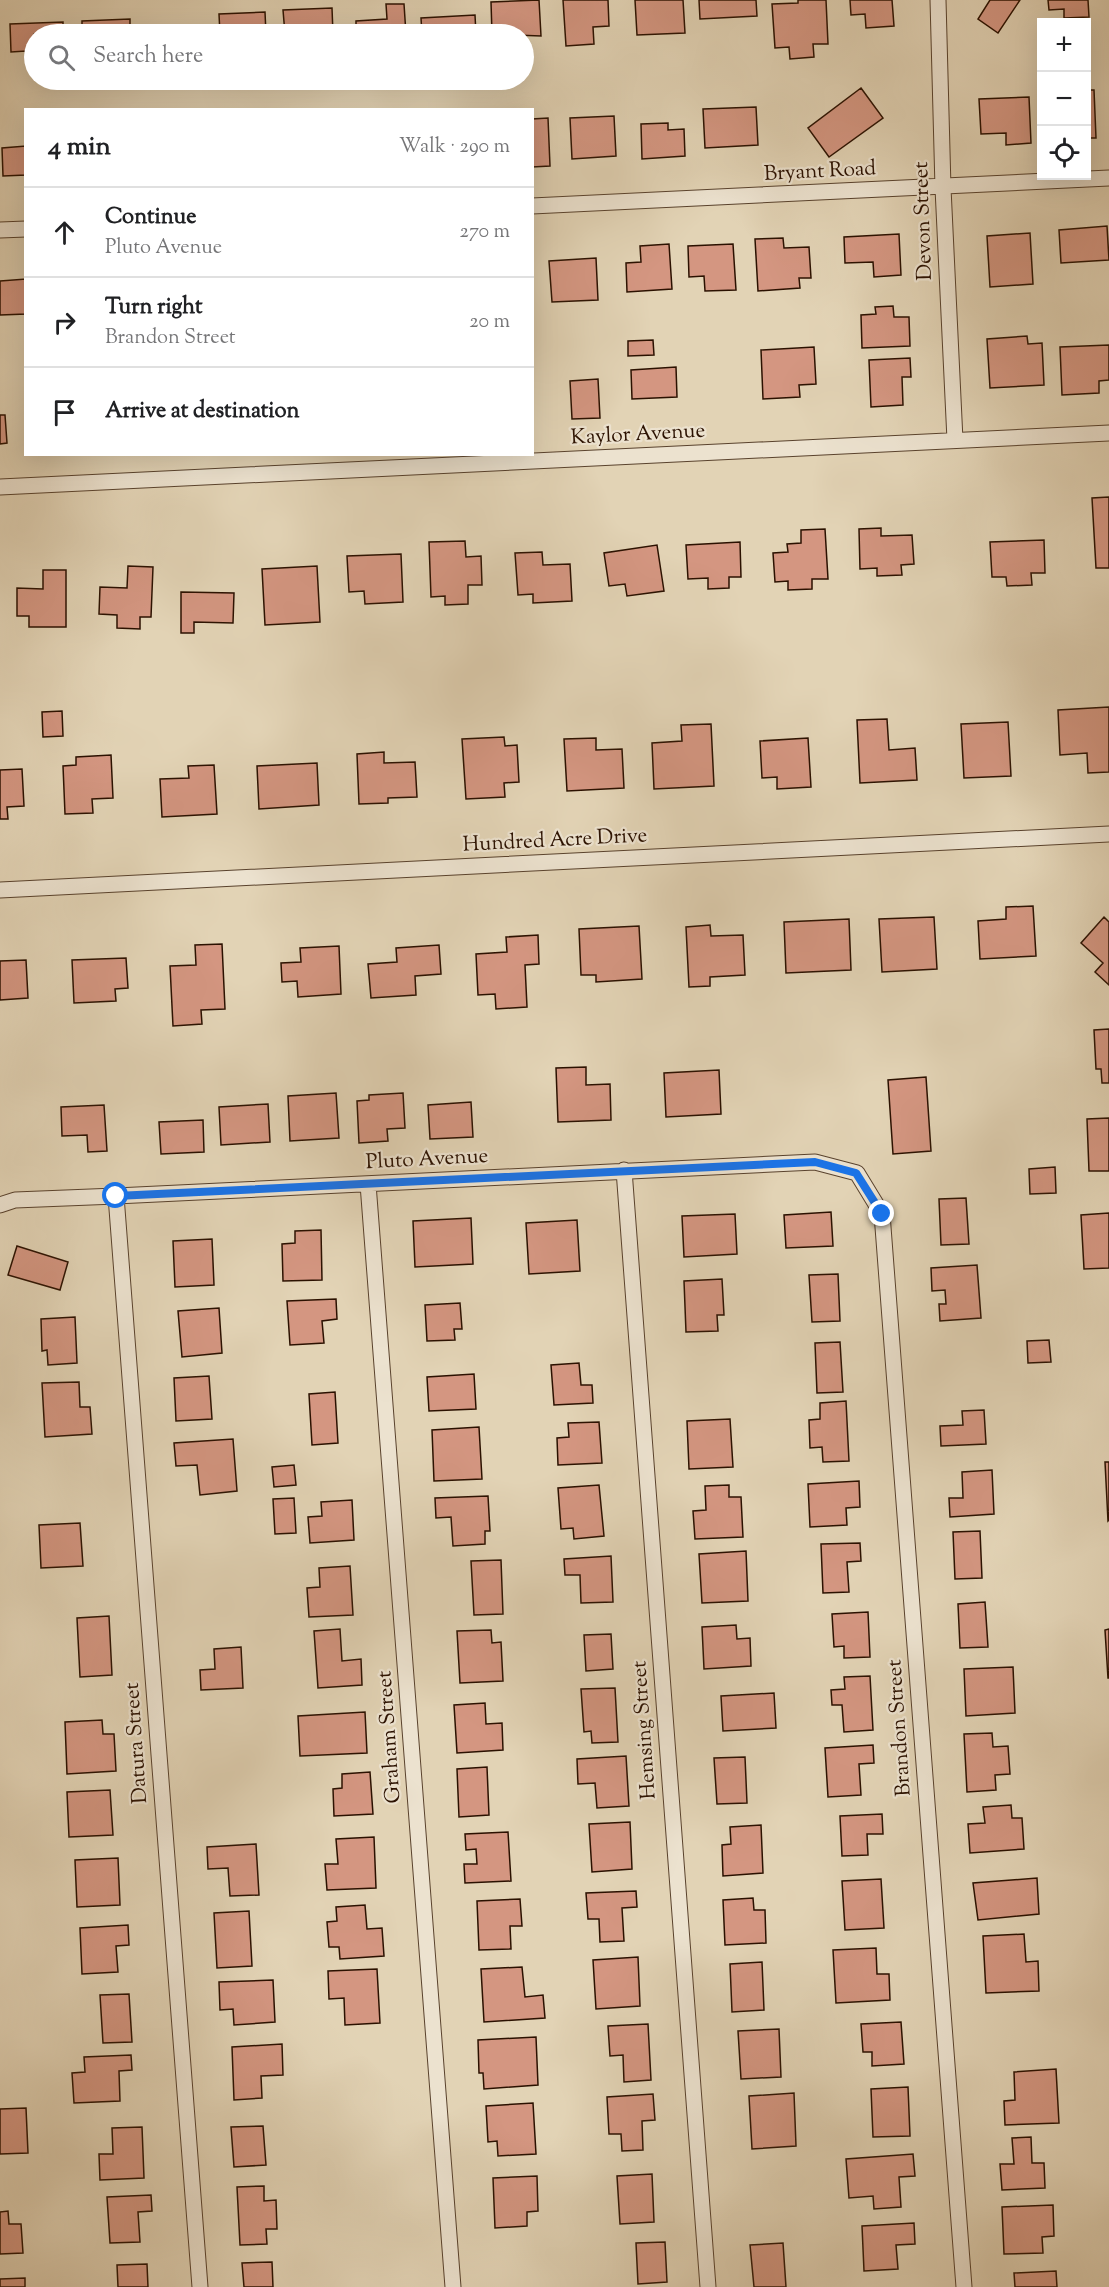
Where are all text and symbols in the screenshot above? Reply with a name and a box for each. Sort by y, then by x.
map controls [1037,18,1091,180]
button: + [1037,18,1091,72]
search box [24,24,534,90]
icon: search [45,41,78,74]
text: Search here [93,41,203,73]
button: − [1037,72,1091,126]
button: locate [1037,126,1091,180]
text: 4 min [48,129,111,166]
text: Walk · 290 m [399,133,510,162]
street label: Bryant Road [763,154,877,190]
street label: Devon Street [907,161,941,281]
text: Continue [105,202,196,234]
icon: ahead [48,216,81,249]
text: 270 m [460,218,510,247]
text: Pluto Avenue [105,234,222,263]
text: Turn right [105,292,202,324]
icon: right [48,306,81,339]
text: 20 m [469,308,510,337]
text: Brandon Street [105,324,236,353]
icon: arrive [48,396,81,429]
text: Arrive at destination [105,396,300,428]
street label: Kaylor Avenue [570,416,706,454]
street label: Hundred Acre Drive [462,821,648,861]
street label: Pluto Avenue [365,1142,489,1178]
route start [102,1182,128,1208]
route end [868,1200,894,1226]
street label: Brandon Street [880,1658,920,1798]
street label: Hemsing Street [625,1660,665,1800]
street label: Graham Street [370,1670,410,1804]
street label: Datura Street [118,1681,156,1805]

